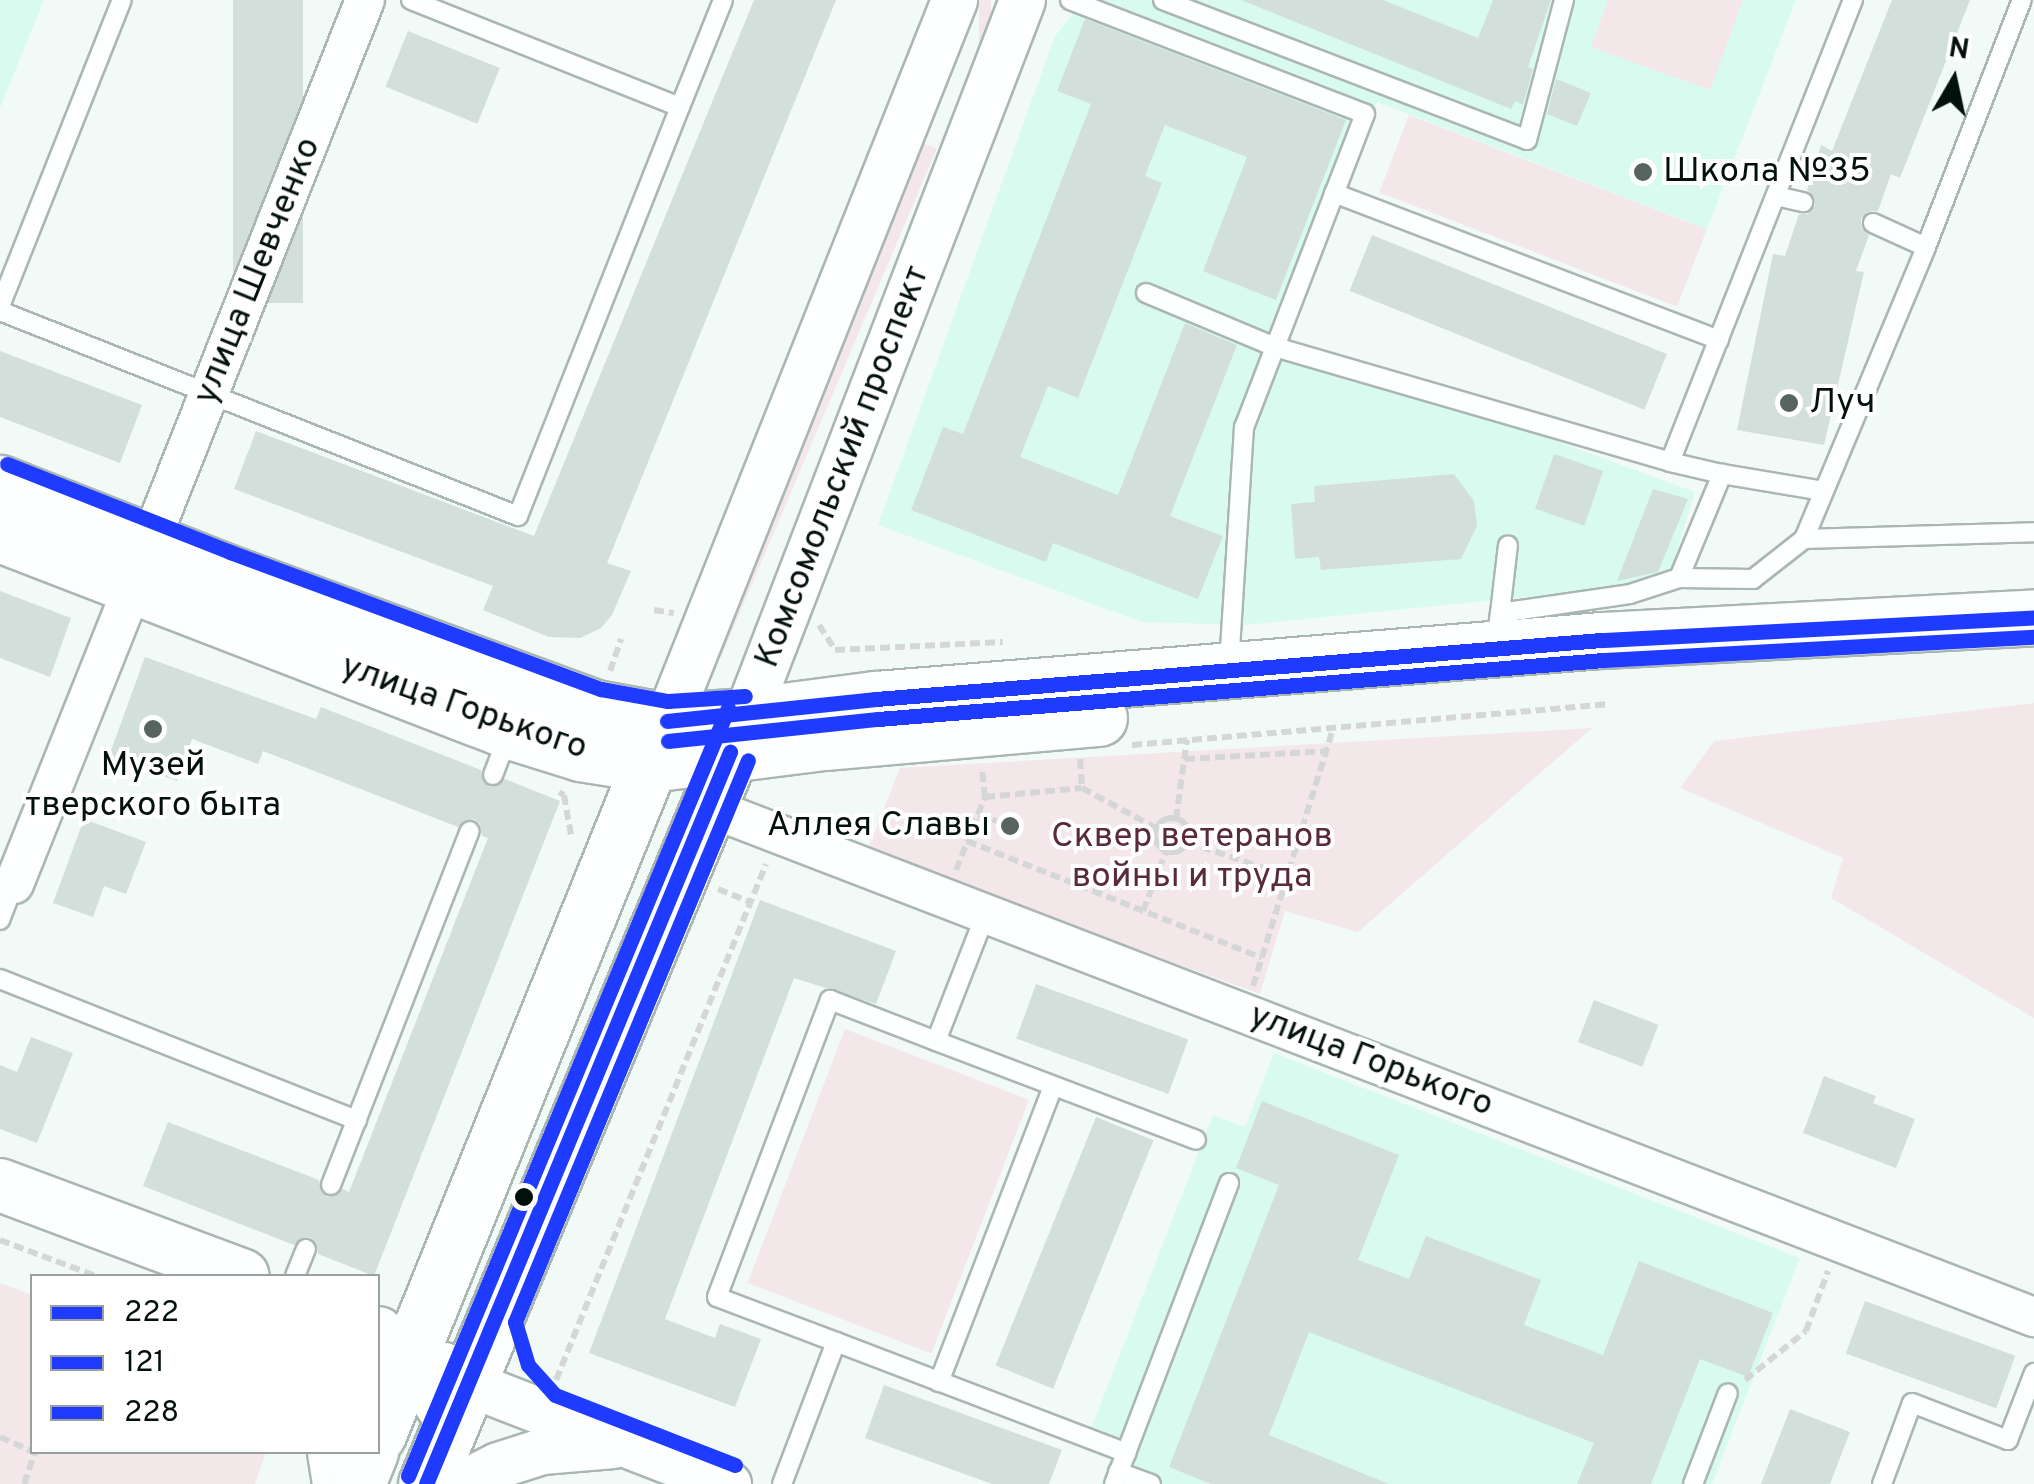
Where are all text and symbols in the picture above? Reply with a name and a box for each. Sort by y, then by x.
north arrow [1904,30,2004,130]
text: N [1946,31,1971,70]
street label: улица Шевченко [185,132,331,410]
place label: Школа №35 [1663,151,1871,193]
marker: Школа №35 [1632,161,1654,183]
street label: Комсомольский проспект [747,260,939,674]
place label: Луч [1809,382,1875,424]
marker: Луч [1778,392,1800,414]
street label: улица Горького [335,646,593,770]
marker: Музей тверского быта [142,718,164,740]
place label: Музей тверского быта [25,745,281,827]
place label: Аллея Славы [767,805,990,847]
marker: Аллея Славы [999,815,1021,837]
park label: Сквер ветеранов войны и труда [1051,816,1333,898]
street label: улица Горького [1243,995,1499,1127]
unlabelled marker [514,1187,534,1207]
legend [30,1274,380,1454]
text: 222 [124,1295,179,1332]
text: 121 [124,1345,165,1382]
text: 228 [124,1395,179,1432]

